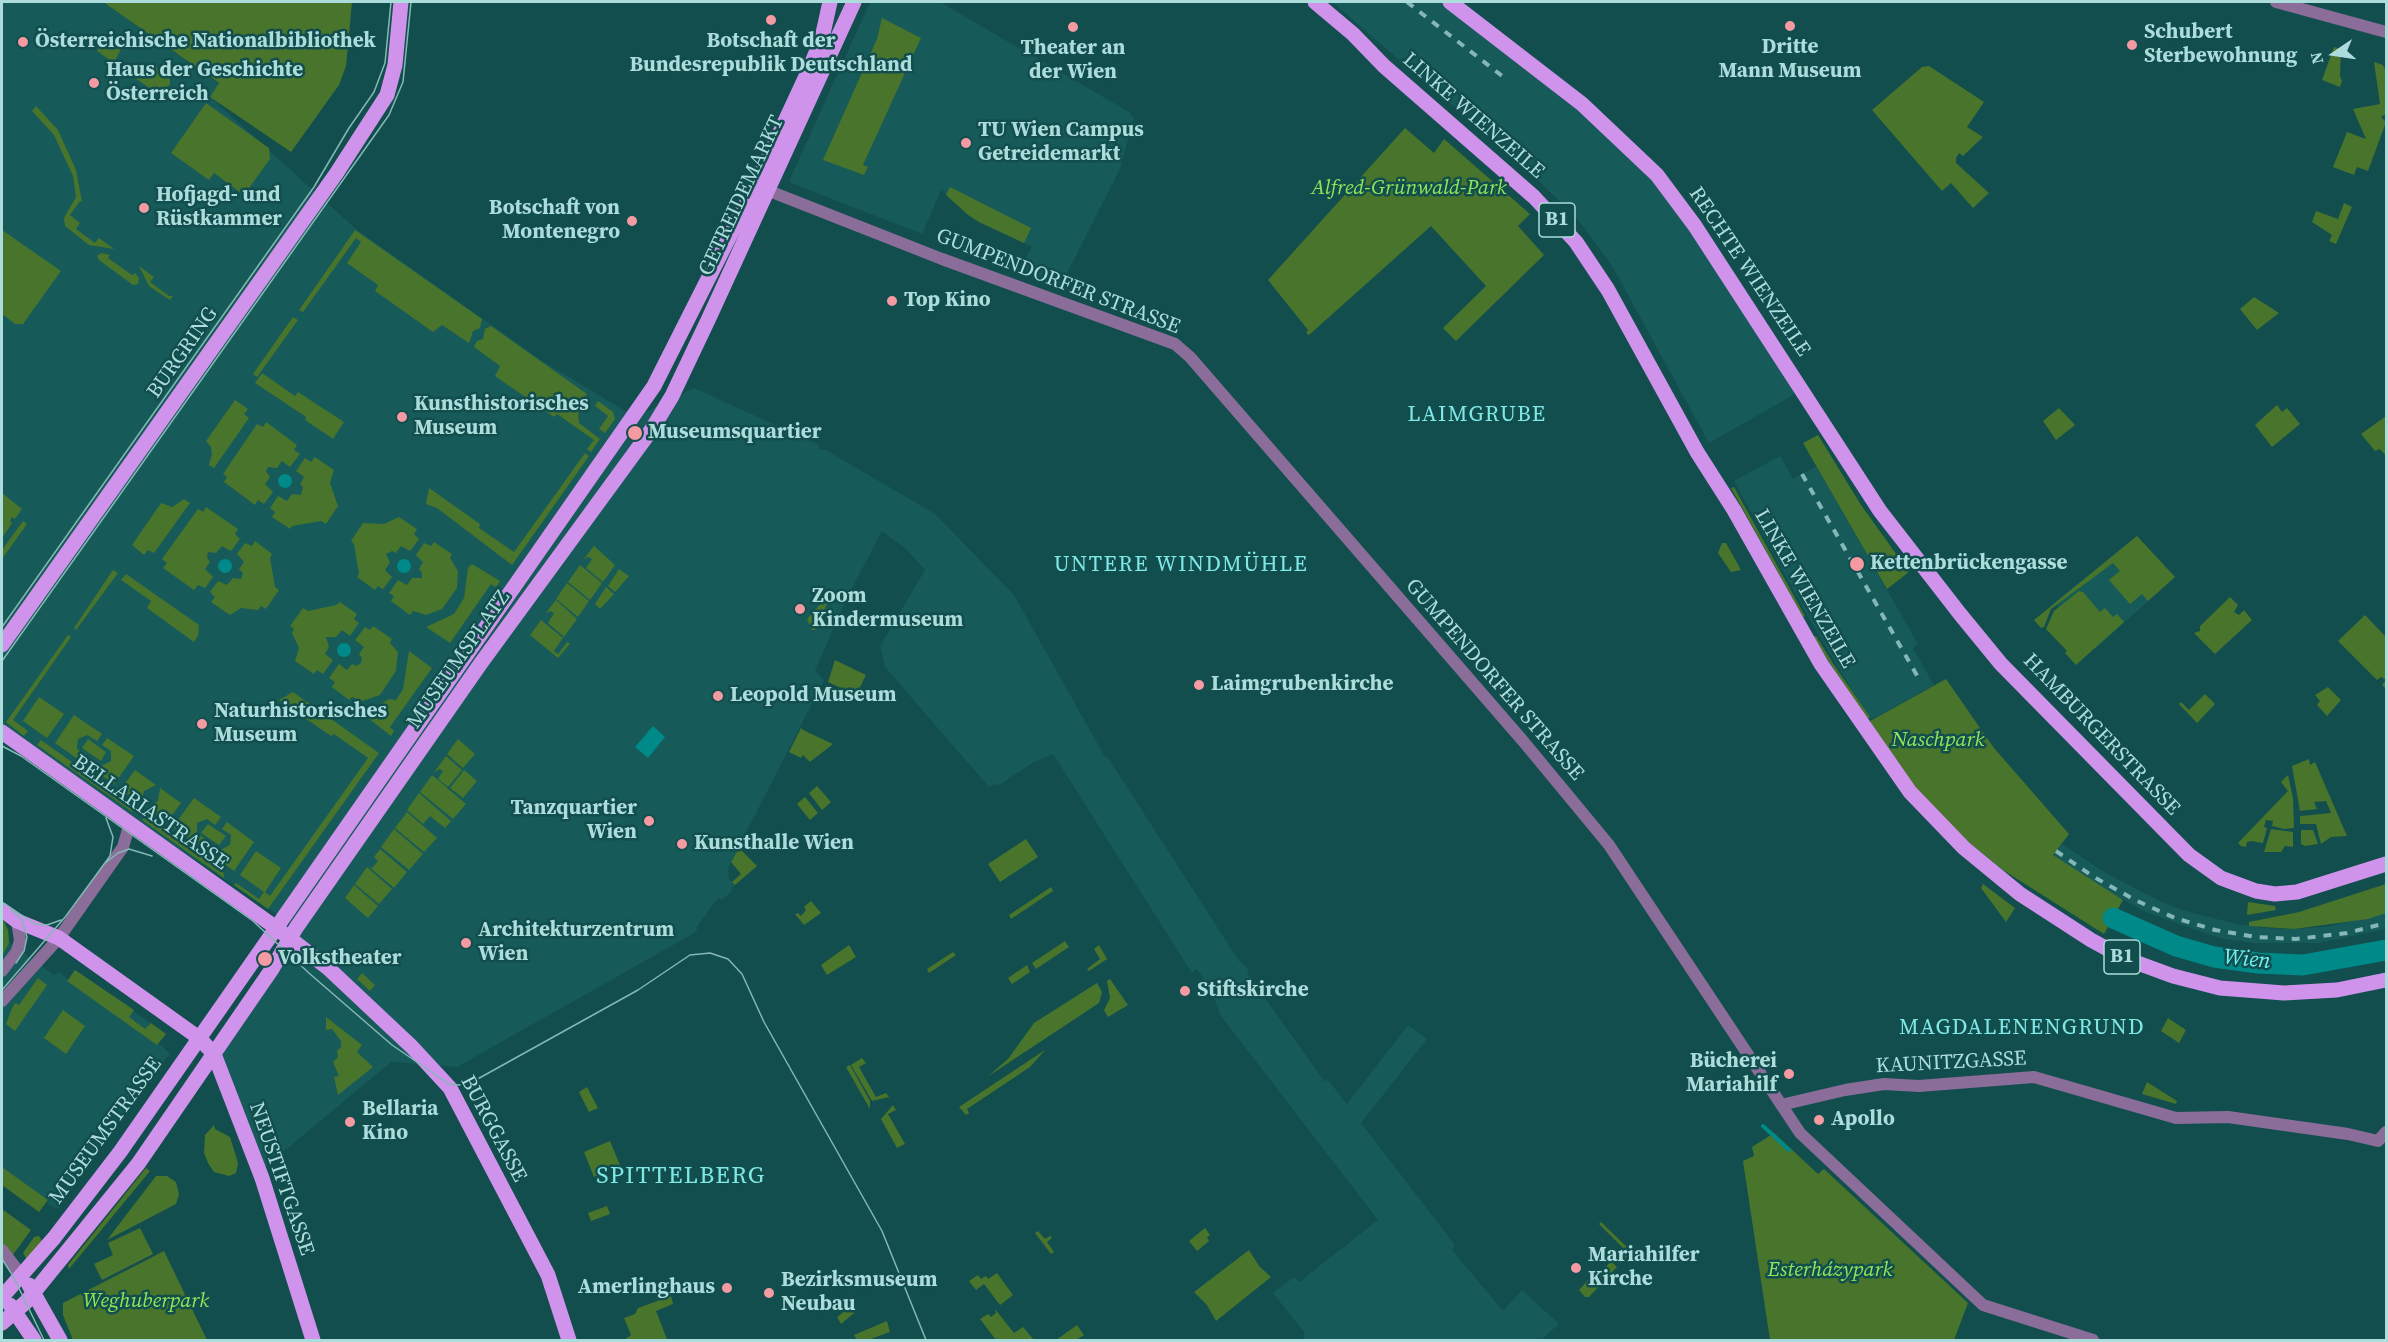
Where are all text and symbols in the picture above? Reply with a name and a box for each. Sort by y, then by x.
marker: Botschaft der Bundesrepublik Deutschland [764,13,778,27]
marker: Dritte Mann Museum [1783,19,1797,33]
marker: Theater an der Wien [1066,20,1080,34]
place label: Schubert Sterbewohnung [2144,20,2297,70]
north arrow [2304,24,2364,84]
place label: Österreichische Nationalbibliothek [35,29,376,55]
place label: Botschaft der Bundesrepublik Deutschland [630,29,912,79]
marker: Österreichische Nationalbibliothek [16,35,30,49]
place label: Dritte Mann Museum [1718,35,1862,85]
place label: Theater an der Wien [1020,36,1126,86]
marker: Schubert Sterbewohnung [2125,38,2139,52]
street label: LINKE WIENZEILE [1397,48,1549,184]
text: N [2304,50,2328,66]
place label: Haus der Geschichte Österreich [106,58,303,108]
marker: Haus der Geschichte Österreich [87,76,101,90]
street label: GETREIDEMARKT [694,112,790,280]
place label: TU Wien Campus Getreidemarkt [978,118,1144,168]
marker: TU Wien Campus Getreidemarkt [959,136,973,150]
park label: Alfred-Grünwald-Park [1311,176,1507,202]
street label: RECHTE WIENZEILE [1683,182,1815,362]
place label: Hofjagd- und Rüstkammer [156,183,282,233]
place label: Botschaft von Montenegro [489,196,620,246]
marker: Hofjagd- und Rüstkammer [137,201,151,215]
road number: B1 [1539,203,1575,237]
marker: Botschaft von Montenegro [625,214,639,228]
street label: GUMPENDORFER STRASSE [933,224,1183,340]
place label: Top Kino [904,288,991,314]
marker: Top Kino [885,294,899,308]
street label: BURGRING [142,303,224,403]
place label: Kunsthistorisches Museum [414,392,589,442]
district label: LAIMGRUBE [1407,402,1547,428]
marker: Kunsthistorisches Museum [395,410,409,424]
place label: Museumsquartier [648,420,822,446]
marker: Museumsquartier [626,424,644,442]
street label: LINKE WIENZEILE [1748,505,1860,673]
place label: Kettenbrückengasse [1870,551,2068,577]
district label: UNTERE WINDMÜHLE [1054,552,1308,578]
marker: Kettenbrückengasse [1848,555,1866,573]
street label: GUMPENDORFER STRASSE [1399,574,1589,786]
place label: Zoom Kindermuseum [812,584,963,634]
street label: MUSEUMSPLATZ [402,586,516,734]
marker: Zoom Kindermuseum [793,602,807,616]
street label: HAMBURGERSTRASSE [2017,649,2185,821]
place label: Laimgrubenkirche [1211,672,1394,698]
marker: Laimgrubenkirche [1192,678,1206,692]
place label: Leopold Museum [730,683,897,709]
marker: Leopold Museum [711,689,725,703]
place label: Naturhistorisches Museum [214,699,387,749]
marker: Naturhistorisches Museum [195,717,209,731]
park label: Naschpark [1892,728,1984,754]
street label: BELLARIASTRASSE [67,750,233,876]
place label: Tanzquartier Wien [510,796,637,846]
marker: Tanzquartier Wien [642,814,656,828]
place label: Kunsthalle Wien [694,831,854,857]
marker: Kunsthalle Wien [675,837,689,851]
place label: Architekturzentrum Wien [478,918,674,968]
marker: Architekturzentrum Wien [459,936,473,950]
road number: B1 [2104,940,2140,974]
water label: Wien [2222,944,2272,976]
place label: Volkstheater [278,946,401,972]
marker: Volkstheater [256,950,274,968]
place label: Stiftskirche [1197,978,1309,1004]
marker: Stiftskirche [1178,984,1192,998]
district label: MAGDALENENGRUND [1899,1015,2145,1041]
street label: KAUNITZGASSE [1875,1046,2027,1080]
place label: Bücherei Mariahilf [1686,1049,1777,1099]
street label: MUSEUMSTRASSE [44,1053,168,1209]
marker: Bücherei Mariahilf [1782,1067,1796,1081]
street label: BURGGASSE [454,1071,532,1187]
place label: Bellaria Kino [362,1097,438,1147]
street label: NEUSTIFTGASSE [243,1099,319,1259]
place label: Apollo [1831,1107,1895,1133]
marker: Apollo [1812,1113,1826,1127]
marker: Bellaria Kino [343,1115,357,1129]
district label: SPITTELBERG [596,1163,766,1191]
place label: Mariahilfer Kirche [1588,1243,1700,1293]
park label: Esterházypark [1768,1258,1892,1284]
marker: Mariahilfer Kirche [1569,1261,1583,1275]
place label: Bezirksmuseum Neubau [781,1268,937,1318]
place label: Amerlinghaus [578,1275,715,1301]
marker: Amerlinghaus [720,1281,734,1295]
marker: Bezirksmuseum Neubau [762,1286,776,1300]
park label: Weghuberpark [83,1289,209,1315]

